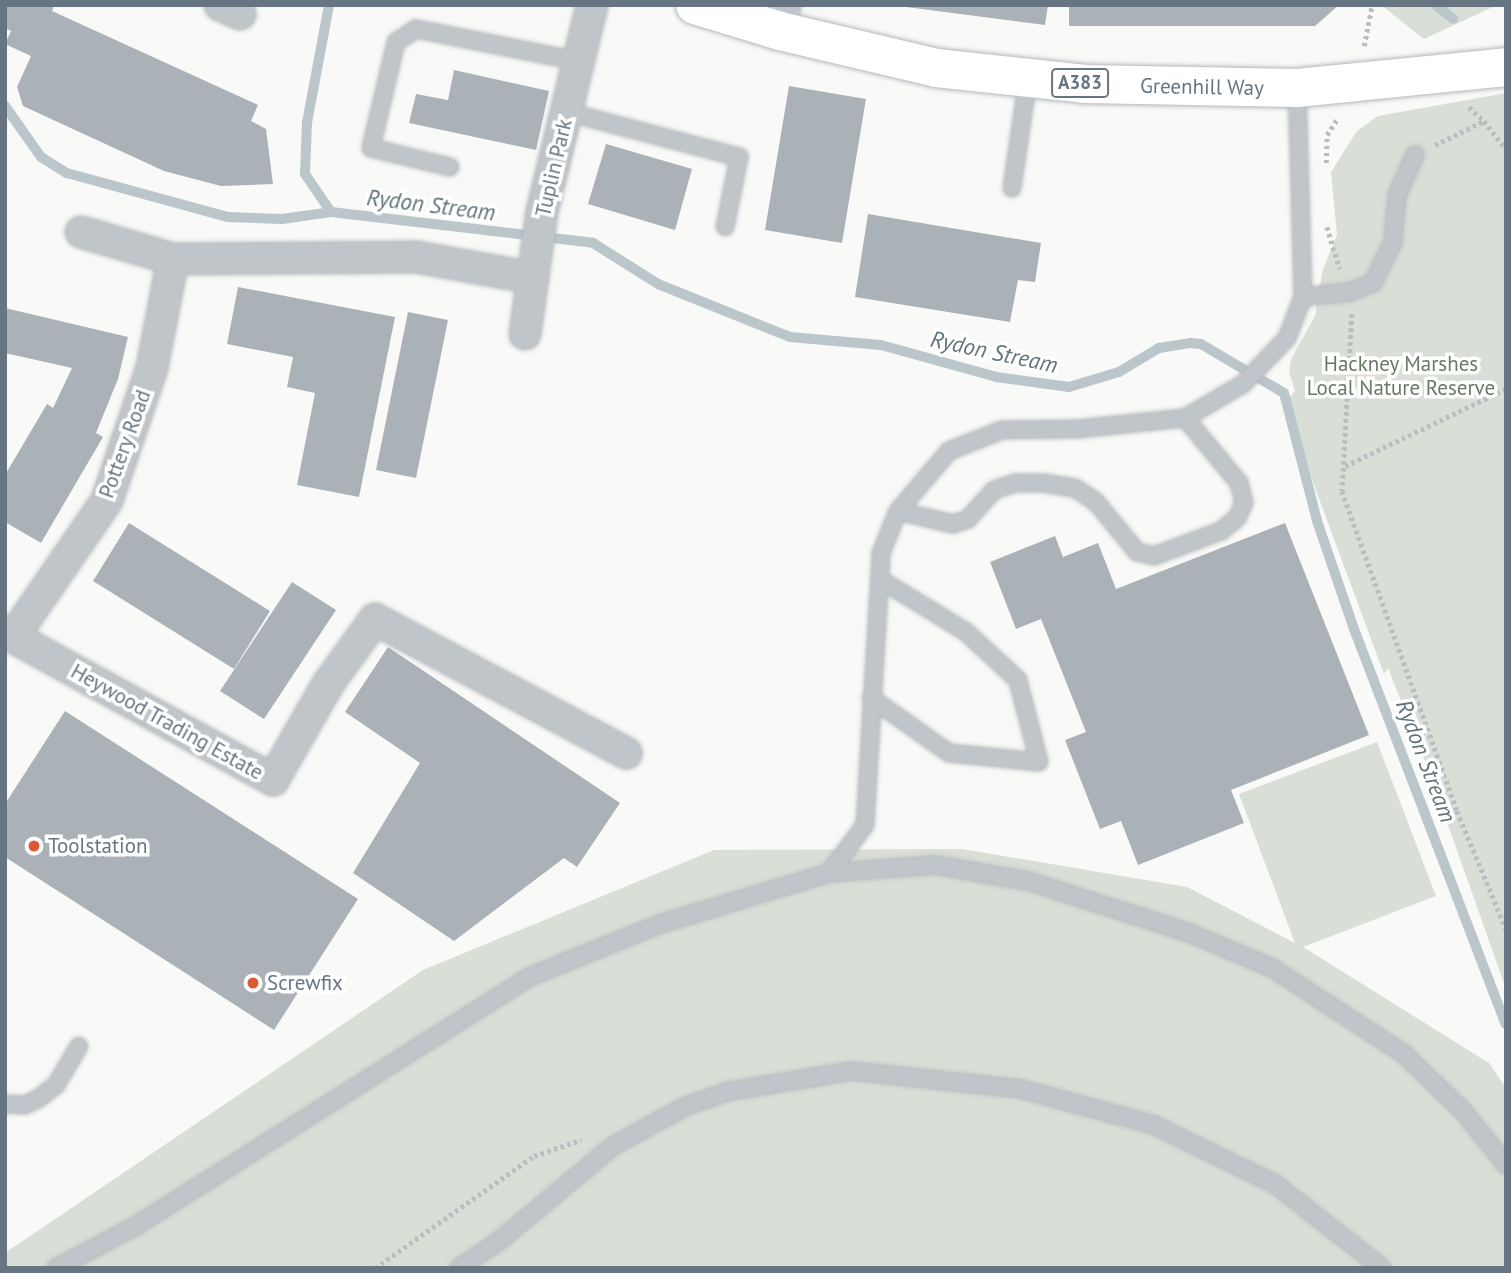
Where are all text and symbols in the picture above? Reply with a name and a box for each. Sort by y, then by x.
road number: A383 [1050,68,1110,99]
street label: Greenhill Way [1140,73,1264,101]
street label: Tuplin Park [531,117,577,219]
water label: Rydon Stream [365,183,497,227]
water label: Rydon Stream [928,325,1060,379]
park label: Hackney Marshes Local Nature Reserve [1307,351,1495,401]
street label: Pottery Road [94,386,156,502]
street label: Heywood Trading Estate [66,659,268,785]
water label: Rydon Stream [1390,696,1462,826]
place label: Toolstation [48,833,147,859]
marker: Toolstation [26,838,42,854]
place label: Screwfix [267,970,343,996]
marker: Screwfix [245,975,261,991]

